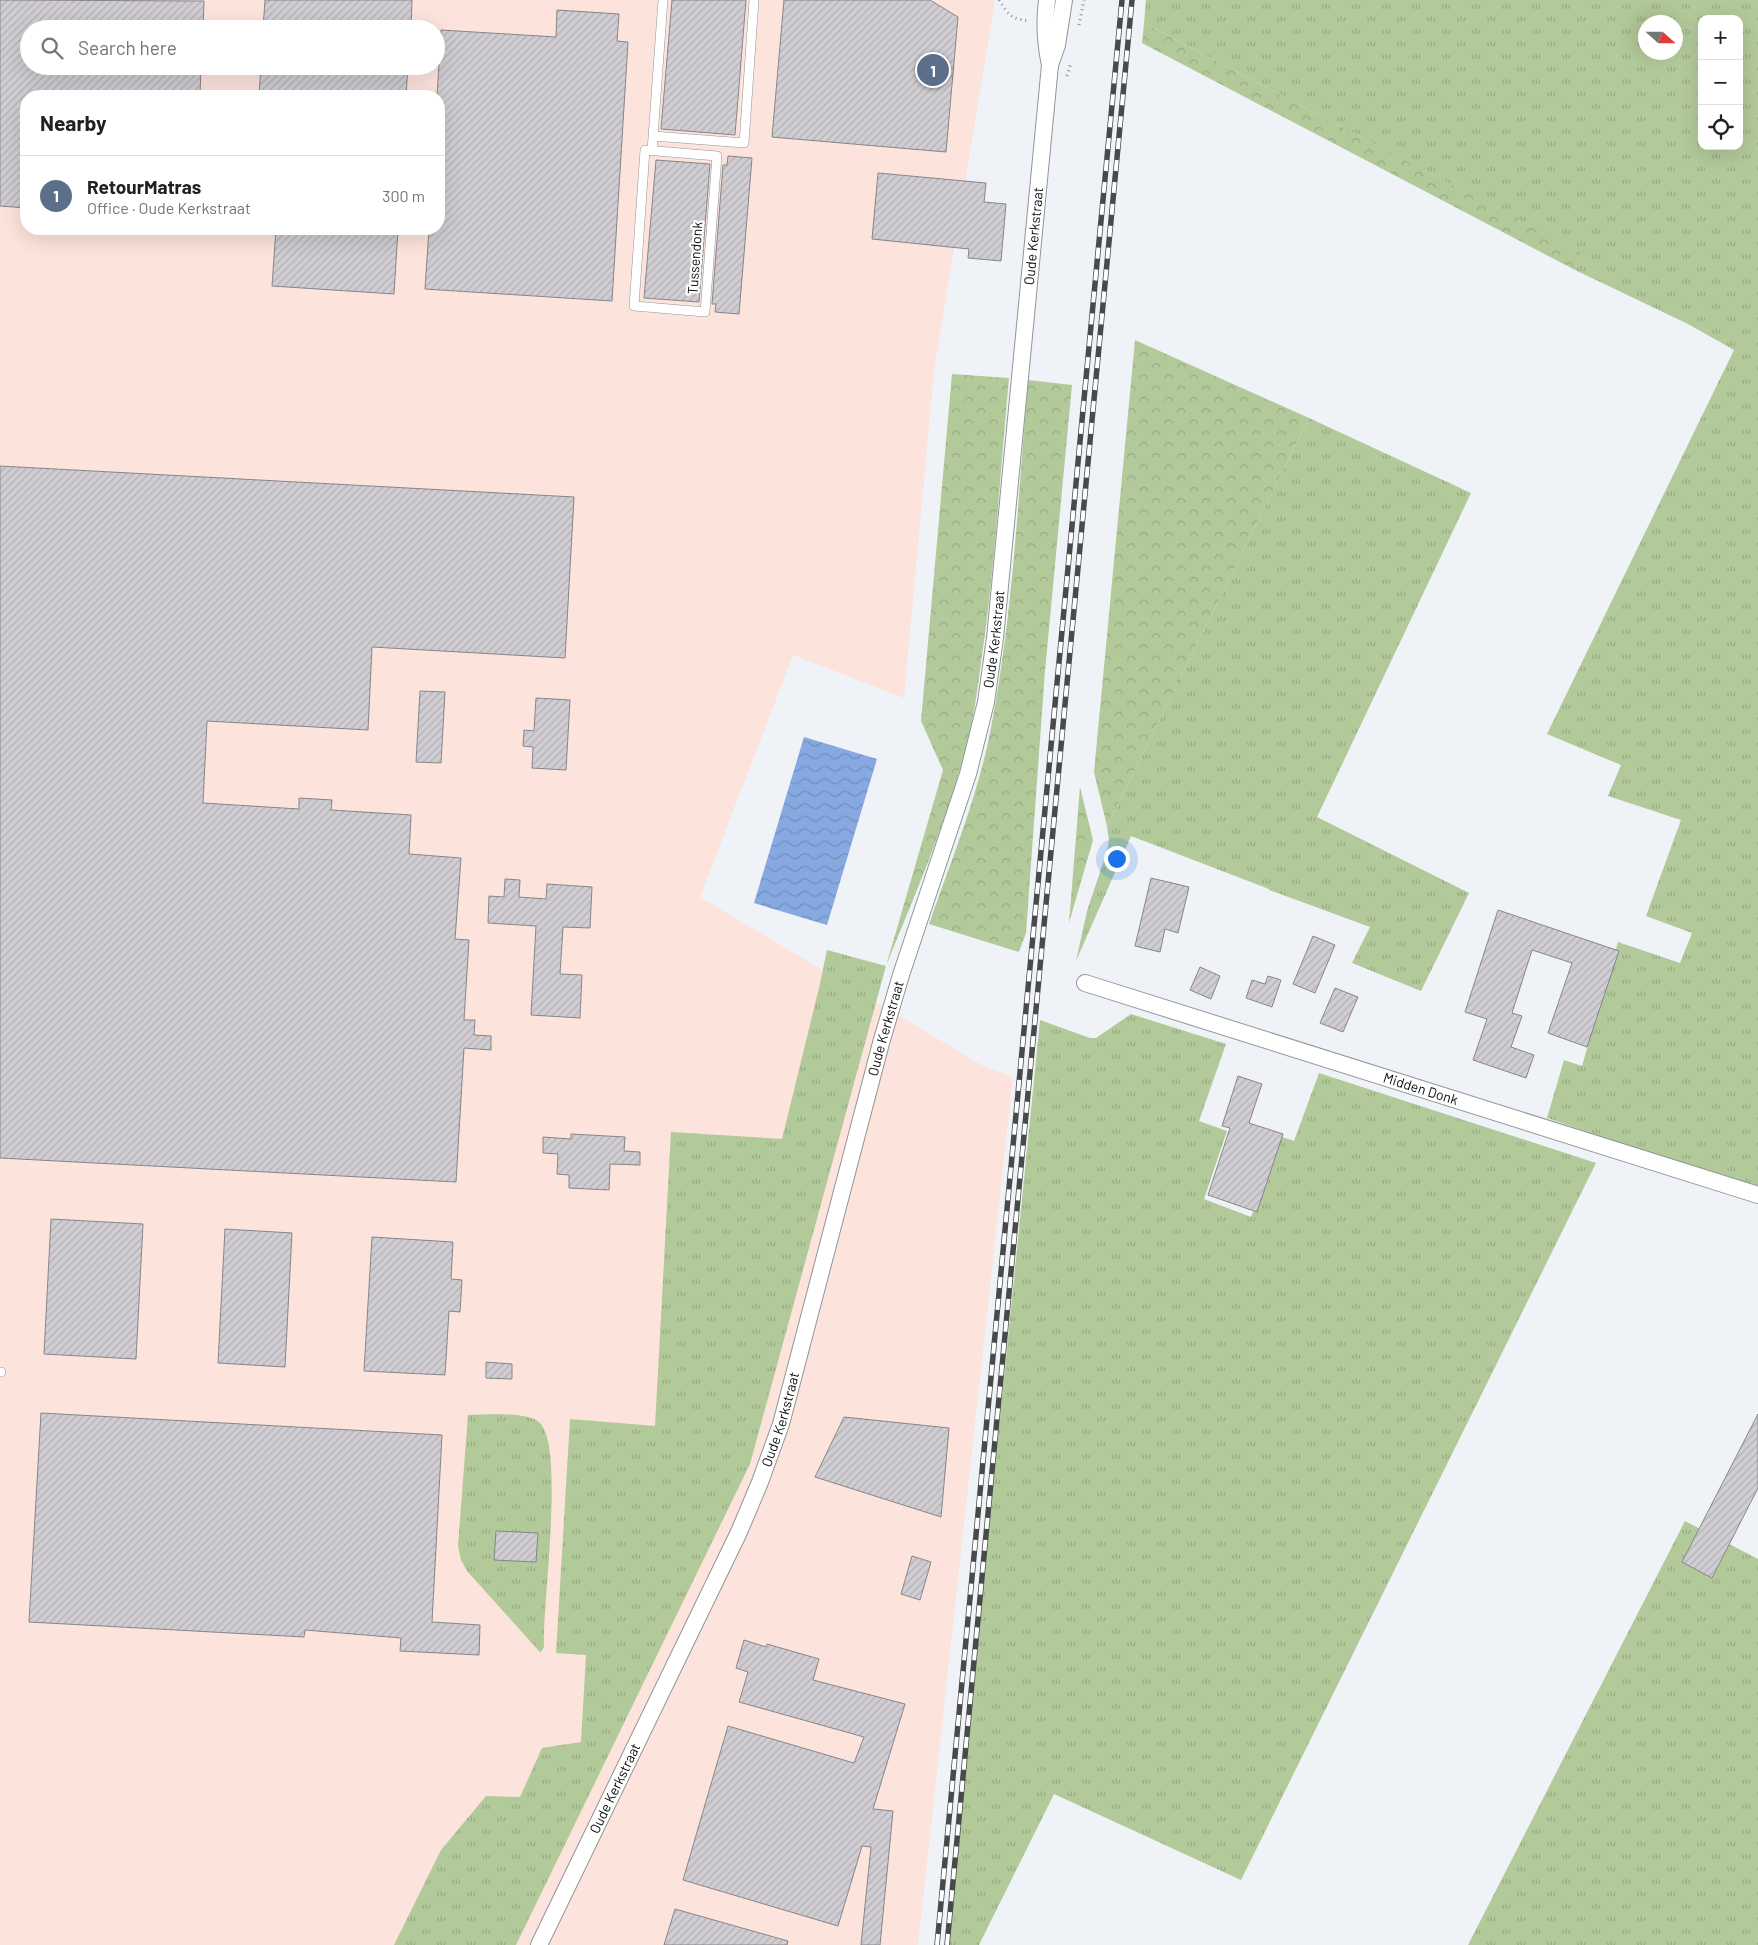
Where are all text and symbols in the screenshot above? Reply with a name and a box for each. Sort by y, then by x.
north arrow [1638,15,1683,60]
map controls [1698,15,1743,150]
button: + [1698,15,1743,60]
search box [20,20,445,75]
icon: search [38,34,66,62]
text: Search here [78,36,177,59]
pin: 1 [917,51,949,89]
button: − [1698,60,1743,105]
button: locate [1698,105,1743,150]
text: Nearby [40,110,106,135]
text: RetourMatras [87,175,201,198]
text: 1 [53,186,59,205]
text: 300 m [382,186,425,205]
street label: Oude Kerkstraat [1020,186,1046,286]
text: Office · Oude Kerkstraat [87,198,251,217]
street label: Tussendonk [683,221,706,295]
street label: Oude Kerkstraat [979,589,1008,689]
your location [1104,846,1130,872]
street label: Oude Kerkstraat [864,979,907,1078]
street label: Midden Donk [1381,1069,1460,1108]
street label: Oude Kerkstraat [757,1370,802,1469]
street label: Oude Kerkstraat [585,1740,643,1836]

